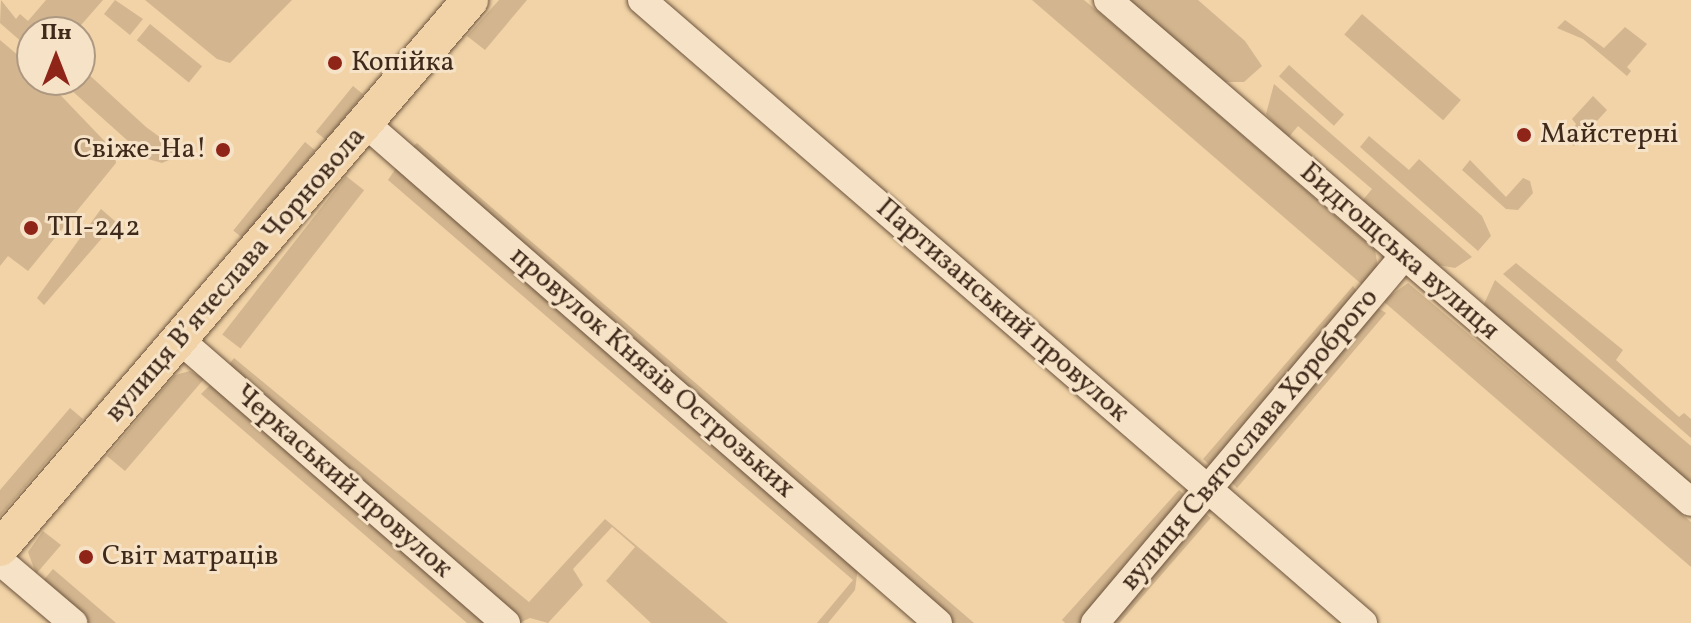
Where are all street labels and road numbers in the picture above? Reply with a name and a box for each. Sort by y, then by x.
street label: вулиця Вʼячеслава Чорновола [99,120,373,430]
street label: Бидгощська вулиця [1292,156,1506,348]
street label: Партизанський провулок [869,192,1135,430]
street label: провулок Князів Острозьких [503,240,801,506]
street label: вулиця Святослава Хороброго [1114,282,1386,598]
street label: Черкаський провулок [227,378,459,586]

